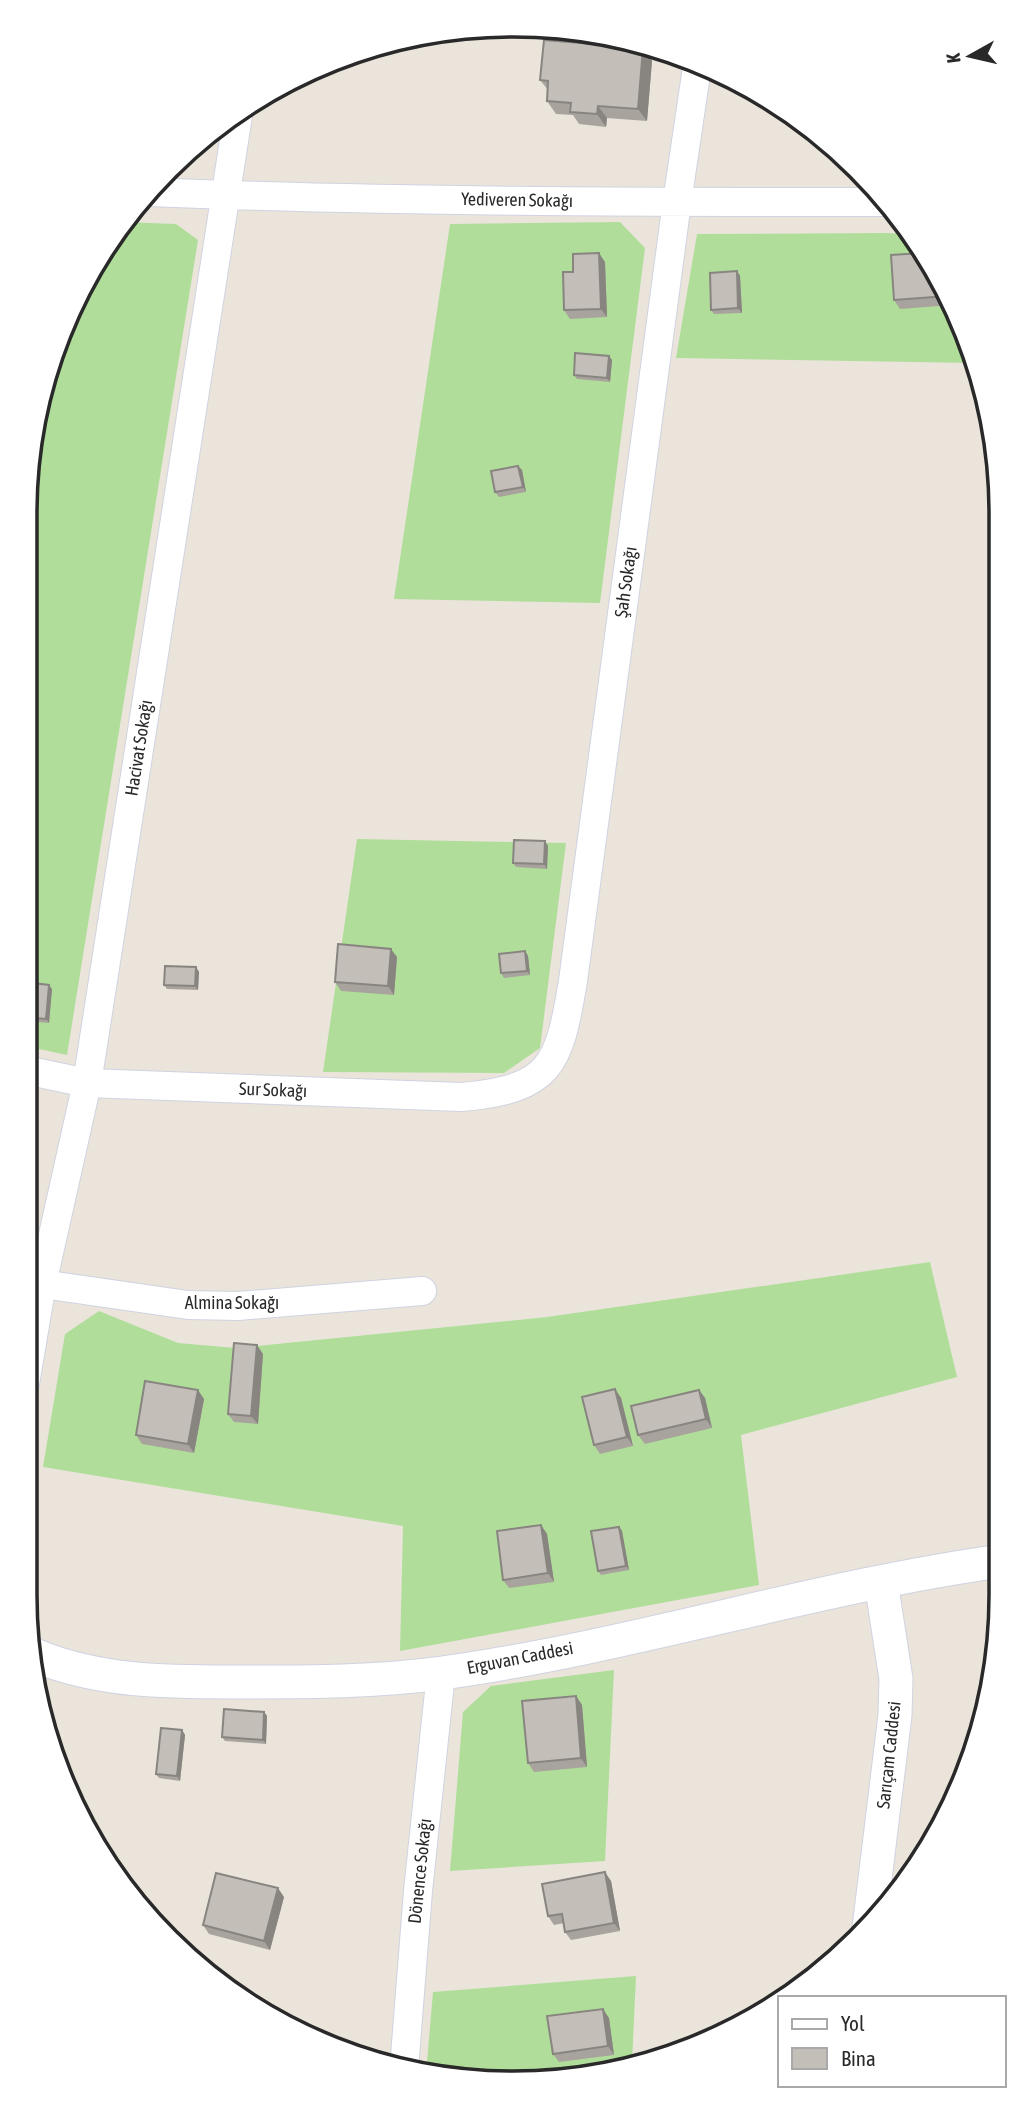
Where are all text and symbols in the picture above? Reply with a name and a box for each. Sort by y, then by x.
north arrow [935,21,1005,91]
text: K [942,52,965,65]
street label: Yediveren Sokağı [461,188,573,211]
street label: Şah Sokağı [610,545,641,619]
street label: Hacivat Sokağı [121,698,156,798]
street label: Sur Sokağı [239,1078,307,1101]
street label: Almina Sokağı [185,1292,279,1313]
street label: Erguvan Caddesi [465,1637,575,1678]
street label: Sarıçam Caddesi [872,1700,905,1810]
street label: Dönence Sokağı [404,1817,435,1925]
legend [778,1996,1005,2087]
text: Yol [841,2011,865,2035]
text: Bina [841,2046,876,2070]

